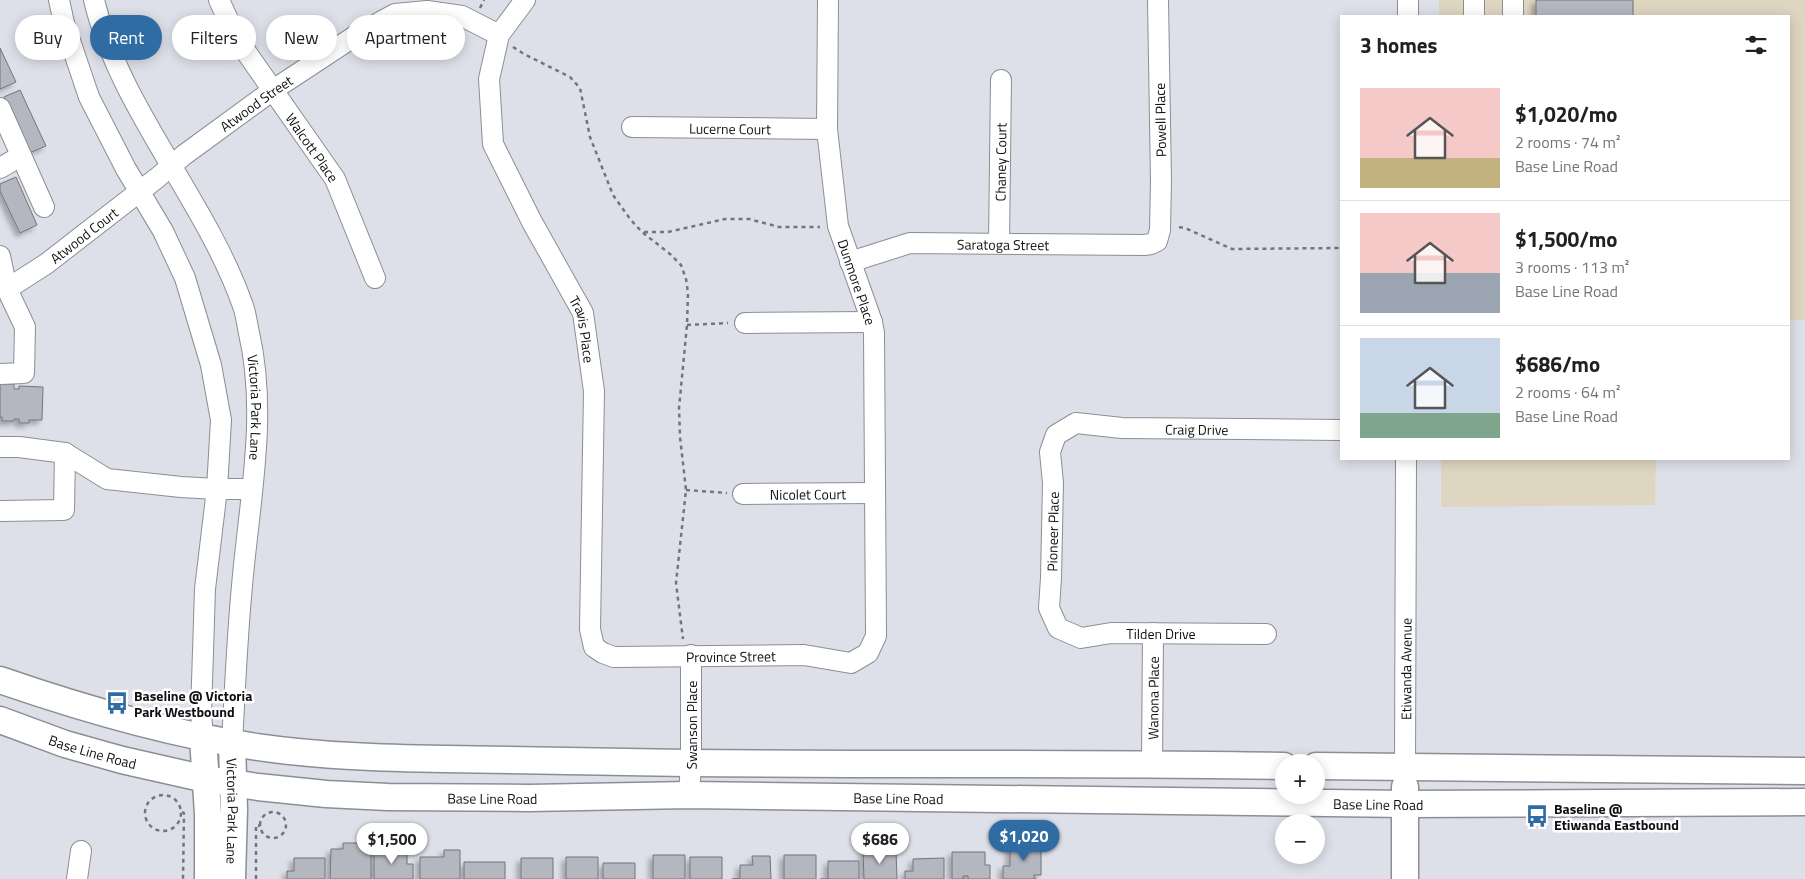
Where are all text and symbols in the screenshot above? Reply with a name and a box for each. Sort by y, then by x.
chip: Buy [15,15,80,60]
chip: Rent [90,15,162,60]
chip: Filters [172,15,256,60]
chip: New [266,15,337,60]
chip: Apartment [347,15,465,60]
text: 3 homes [1360,29,1437,61]
icon: filters [1742,31,1770,59]
street label: Atwood Street [215,70,296,136]
street label: Powell Place [1149,83,1171,157]
text: $1,020/mo [1515,98,1617,130]
street label: Walcott Place [281,108,344,186]
icon: home [1400,108,1460,168]
street label: Lucerne Court [689,117,771,139]
street label: Chaney Court [989,122,1011,201]
text: 2 rooms · 74 m² [1515,130,1620,154]
text: Base Line Road [1515,154,1618,178]
street label: Atwood Court [45,202,122,268]
text: $1,500/mo [1515,223,1617,255]
street label: Saratoga Street [957,233,1049,255]
icon: home [1400,233,1460,293]
street label: Dunmore Place [832,236,882,328]
text: 3 rooms · 113 m² [1515,255,1629,279]
text: Base Line Road [1515,279,1618,303]
street label: Travis Place [565,291,600,364]
text: $686/mo [1515,348,1600,380]
street label: Victoria Park Lane [243,353,268,461]
icon: home [1400,358,1460,418]
text: 2 rooms · 64 m² [1515,380,1620,404]
text: Base Line Road [1515,404,1618,428]
street label: Craig Drive [1165,418,1229,439]
street label: Nicolet Court [770,483,846,504]
street label: Pioneer Place [1041,491,1063,572]
street label: Etiwanda Avenue [1395,618,1416,720]
street label: Tilden Drive [1126,623,1196,644]
street label: Province Street [686,645,776,667]
street label: Wanona Place [1142,656,1163,740]
street label: Swanson Place [680,681,702,770]
place label: Baseline @ Victoria Park Westbound [134,685,252,722]
bus stop icon: Baseline @ Victoria Park Westbound [104,690,130,716]
street label: Base Line Road [46,728,139,773]
map controls [1275,754,1325,864]
button: + [1275,754,1325,804]
street label: Victoria Park Lane [222,758,245,864]
street label: Base Line Road [447,787,538,809]
street label: Base Line Road [853,787,944,809]
street label: Base Line Road [1333,793,1423,815]
place label: Baseline @ Etiwanda Eastbound [1554,798,1679,835]
bus stop icon: Baseline @ Etiwanda Eastbound [1524,803,1550,829]
button: − [1275,814,1325,864]
pin: $1,020 [983,820,1065,862]
pin: $1,500 [351,822,433,865]
pin: $686 [850,822,910,865]
text: $1,020 [999,824,1049,848]
text: $1,500 [367,827,417,851]
text: $686 [862,827,898,851]

